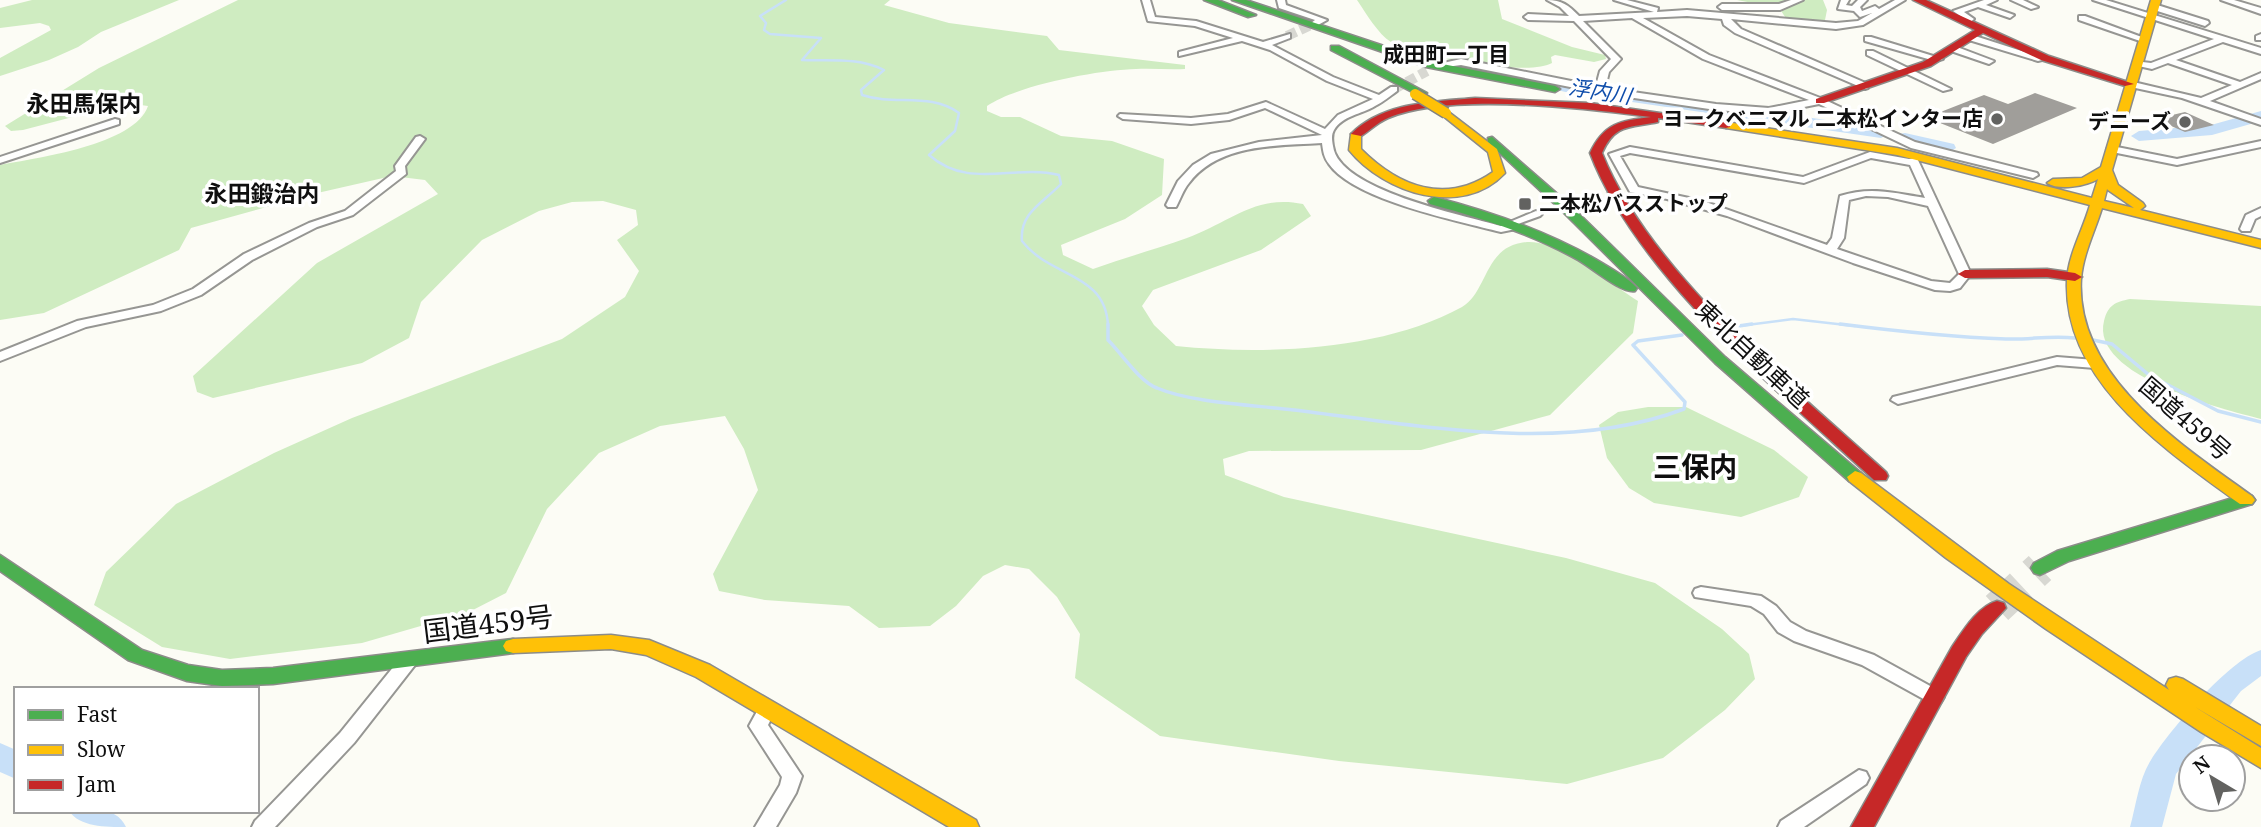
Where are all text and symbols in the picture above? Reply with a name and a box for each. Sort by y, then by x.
district label: 成田町一丁目 [1383,40,1509,68]
water label: 浮内川 [1567,72,1635,110]
district label: 永田馬保内 [27,87,142,119]
place label: ヨークベニマル 二本松インター店 [1663,104,1983,132]
place label: デニーズ [2088,107,2171,135]
marker: ヨークベニマル 二本松インター店 [1989,111,2005,127]
marker: デニーズ [2177,114,2193,130]
district label: 永田鍛治内 [205,177,320,209]
place label: 二本松バスストップ [1539,189,1728,217]
marker: 二本松バスストップ [1517,196,1533,212]
street label: 東北自動車道 [1689,293,1817,415]
street label: 国道459号 [2133,369,2239,467]
district label: 三保内 [1653,447,1737,485]
street label: 国道459号 [421,596,555,650]
legend [14,687,259,813]
text: Fast [77,700,117,728]
text: Slow [77,735,126,763]
north arrow [2177,743,2247,813]
text: N [2188,750,2215,779]
text: Jam [76,770,116,798]

